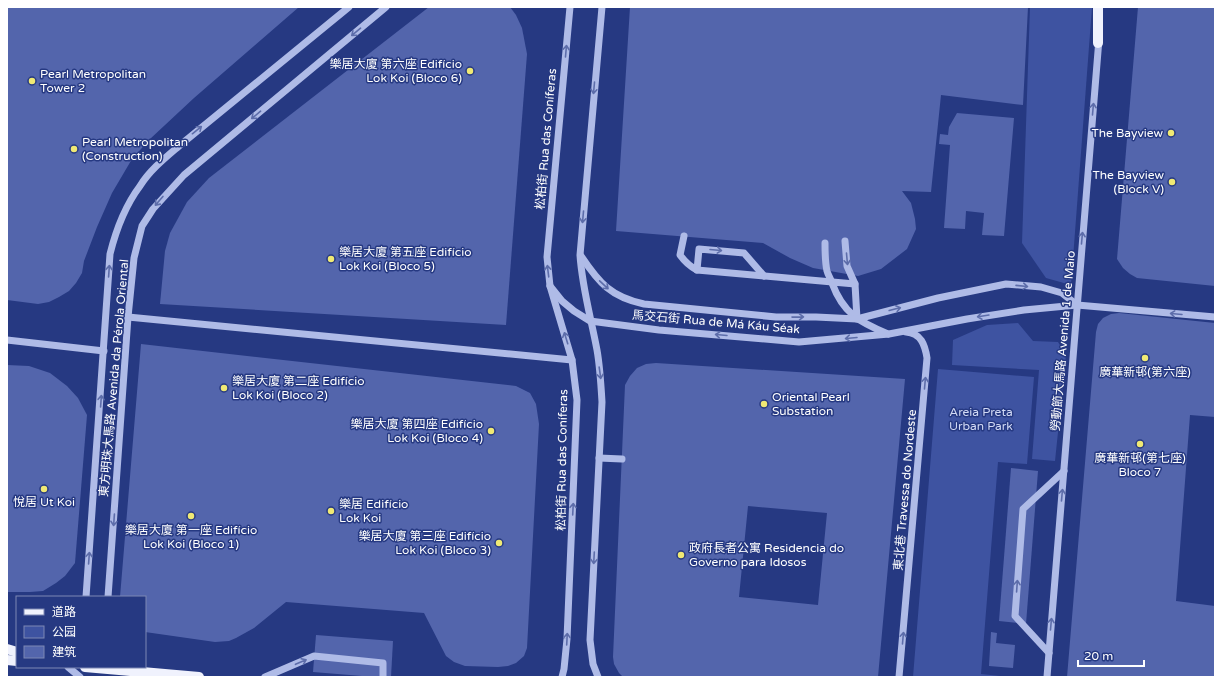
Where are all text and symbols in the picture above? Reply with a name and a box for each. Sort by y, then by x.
one-way arrow [351,27,361,36]
one-way arrow [562,45,569,58]
place label: 樂居大廈 第六座 Edifício Lok Koi (Bloco 6) [329,57,462,85]
marker: 樂居大廈 第六座 Edifício Lok Koi (Bloco 6) [465,66,475,76]
place label: Pearl Metropolitan Tower 2 [40,67,146,95]
street label: 松柏街 Rua das Coníferas [533,67,559,210]
marker: Pearl Metropolitan Tower 2 [27,76,37,86]
one-way arrow [591,81,598,94]
one-way arrow [1089,103,1096,116]
one-way arrow [251,110,261,119]
one-way arrow [192,126,203,135]
place label: The Bayview [1092,126,1163,140]
marker: The Bayview [1166,128,1176,138]
place label: Pearl Metropolitan (Construction) [82,135,188,163]
marker: Pearl Metropolitan (Construction) [69,144,79,154]
place label: The Bayview (Block V) [1093,168,1164,196]
marker: The Bayview (Block V) [1167,177,1177,187]
one-way arrow [154,196,164,206]
one-way arrow [579,210,587,223]
one-way arrow [1079,232,1086,245]
place label: 樂居大廈 第五座 Edifício Lok Koi (Bloco 5) [339,245,472,273]
one-way arrow [709,247,722,254]
street label: 勞動節大馬路 Avenida 1 de Maio [1048,250,1078,432]
one-way arrow [843,252,850,265]
marker: 樂居大廈 第五座 Edifício Lok Koi (Bloco 5) [326,254,336,264]
street label: 東方明珠大馬路 Avenida da Pérola Oriental [97,259,131,497]
one-way arrow [106,265,113,278]
one-way arrow [544,265,551,278]
one-way arrow [599,280,609,290]
one-way arrow [1015,282,1028,289]
one-way arrow [888,305,901,312]
street label: 馬交石街 Rua de Má Káu Séak [631,308,801,336]
one-way arrow [1170,310,1183,317]
one-way arrow [976,312,989,320]
one-way arrow [791,313,804,321]
one-way arrow [561,332,569,344]
one-way arrow [715,332,728,339]
one-way arrow [844,334,857,341]
marker: 廣華新邨(第六座) [1140,353,1150,363]
place label: 廣華新邨(第六座) [1099,365,1191,379]
one-way arrow [596,366,604,379]
place label: 樂居大廈 第二座 Edifício Lok Koi (Bloco 2) [232,374,365,402]
one-way arrow [921,377,929,390]
marker: 樂居大廈 第二座 Edifício Lok Koi (Bloco 2) [219,383,229,393]
street label: 松柏街 Rua das Coníferas [554,389,570,531]
place label: Oriental Pearl Substation [772,390,850,418]
one-way arrow [97,395,104,408]
marker: Oriental Pearl Substation [759,399,769,409]
park label: Areia Preta Urban Park [949,405,1013,433]
street label: 東北巷 Travessa do Nordeste [891,409,919,571]
place label: 樂居大廈 第四座 Edifício Lok Koi (Bloco 4) [350,417,483,445]
marker: 樂居大廈 第四座 Edifício Lok Koi (Bloco 4) [486,426,496,436]
marker: 廣華新邨(第七座) Bloco 7 [1135,439,1145,449]
place label: 廣華新邨(第七座) Bloco 7 [1094,451,1186,479]
marker: 悅居 Ut Koi [39,484,49,494]
one-way arrow [1058,489,1065,502]
place label: 悅居 Ut Koi [13,495,75,509]
place label: 樂居 Edifício Lok Koi [339,497,408,525]
one-way arrow [569,503,577,516]
marker: 樂居 Edifício Lok Koi [326,506,336,516]
marker: 樂居大廈 第一座 Edifício Lok Koi (Bloco 1) [186,511,196,521]
one-way arrow [110,513,117,526]
place label: 樂居大廈 第一座 Edifício Lok Koi (Bloco 1) [125,523,257,551]
place label: 樂居大廈 第三座 Edifício Lok Koi (Bloco 3) [358,529,491,557]
marker: 樂居大廈 第三座 Edifício Lok Koi (Bloco 3) [494,538,504,548]
place label: 政府長者公寓 Residencia do Governo para Idosos [689,541,844,569]
marker: 政府長者公寓 Residencia do Governo para Idosos [676,550,686,560]
one-way arrow [590,551,598,564]
one-way arrow [86,552,93,565]
one-way arrow [1014,580,1021,593]
legend [16,596,146,668]
text: 道路 [52,605,76,619]
one-way arrow [1048,618,1055,631]
text: 公园 [52,625,76,639]
one-way arrow [899,632,906,645]
one-way arrow [563,633,570,646]
scale bar [1078,642,1144,668]
text: 建筑 [52,645,76,659]
text: 20 m [1084,649,1113,663]
one-way arrow [295,657,307,665]

